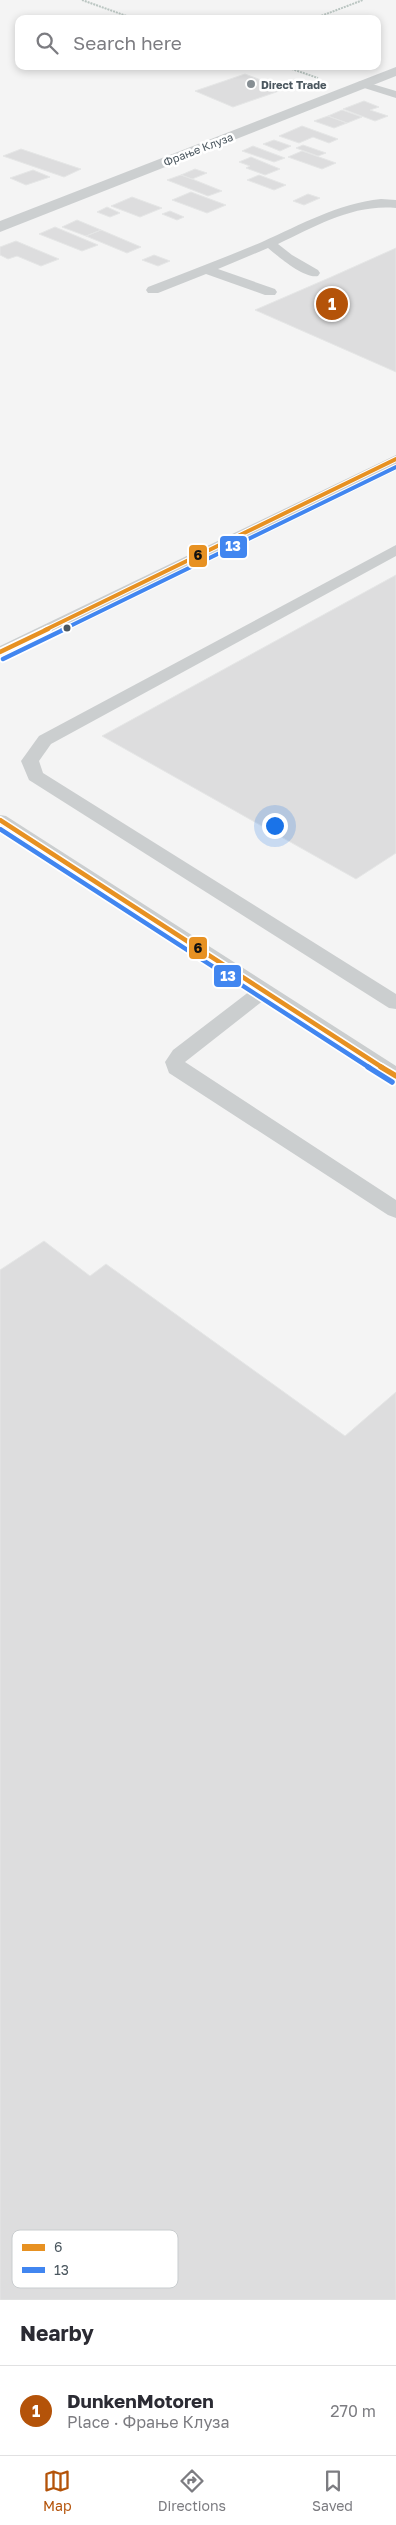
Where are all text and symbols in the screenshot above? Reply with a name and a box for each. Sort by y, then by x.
search box [15,15,381,70]
icon: search [33,29,61,57]
text: Search here [73,31,182,54]
marker: Direct Trade [245,78,257,90]
place label: Direct Trade [261,78,327,91]
street label: Фрање Клуза [161,130,235,168]
pin: 1 [316,285,348,323]
line badge: 13 [219,535,248,559]
text: 13 [225,537,241,554]
line badge: 6 [188,544,208,568]
text: 6 [194,546,203,563]
unlabelled marker [62,623,72,633]
your location [262,813,288,839]
line badge: 6 [188,936,208,960]
text: 6 [194,939,203,956]
line badge: 13 [213,964,242,988]
text: 13 [220,967,236,984]
legend [12,2230,178,2288]
text: 6 [54,2238,62,2255]
text: 13 [54,2261,69,2278]
text: Nearby [20,2320,94,2346]
text: DunkenMotoren [67,2389,214,2412]
text: 1 [32,2401,40,2421]
text: 270 m [330,2401,376,2421]
text: Place · Фрање Клуза [67,2412,229,2432]
tab: Map [43,2467,72,2514]
tab: Directions [158,2467,226,2514]
tab: Saved [312,2467,353,2514]

